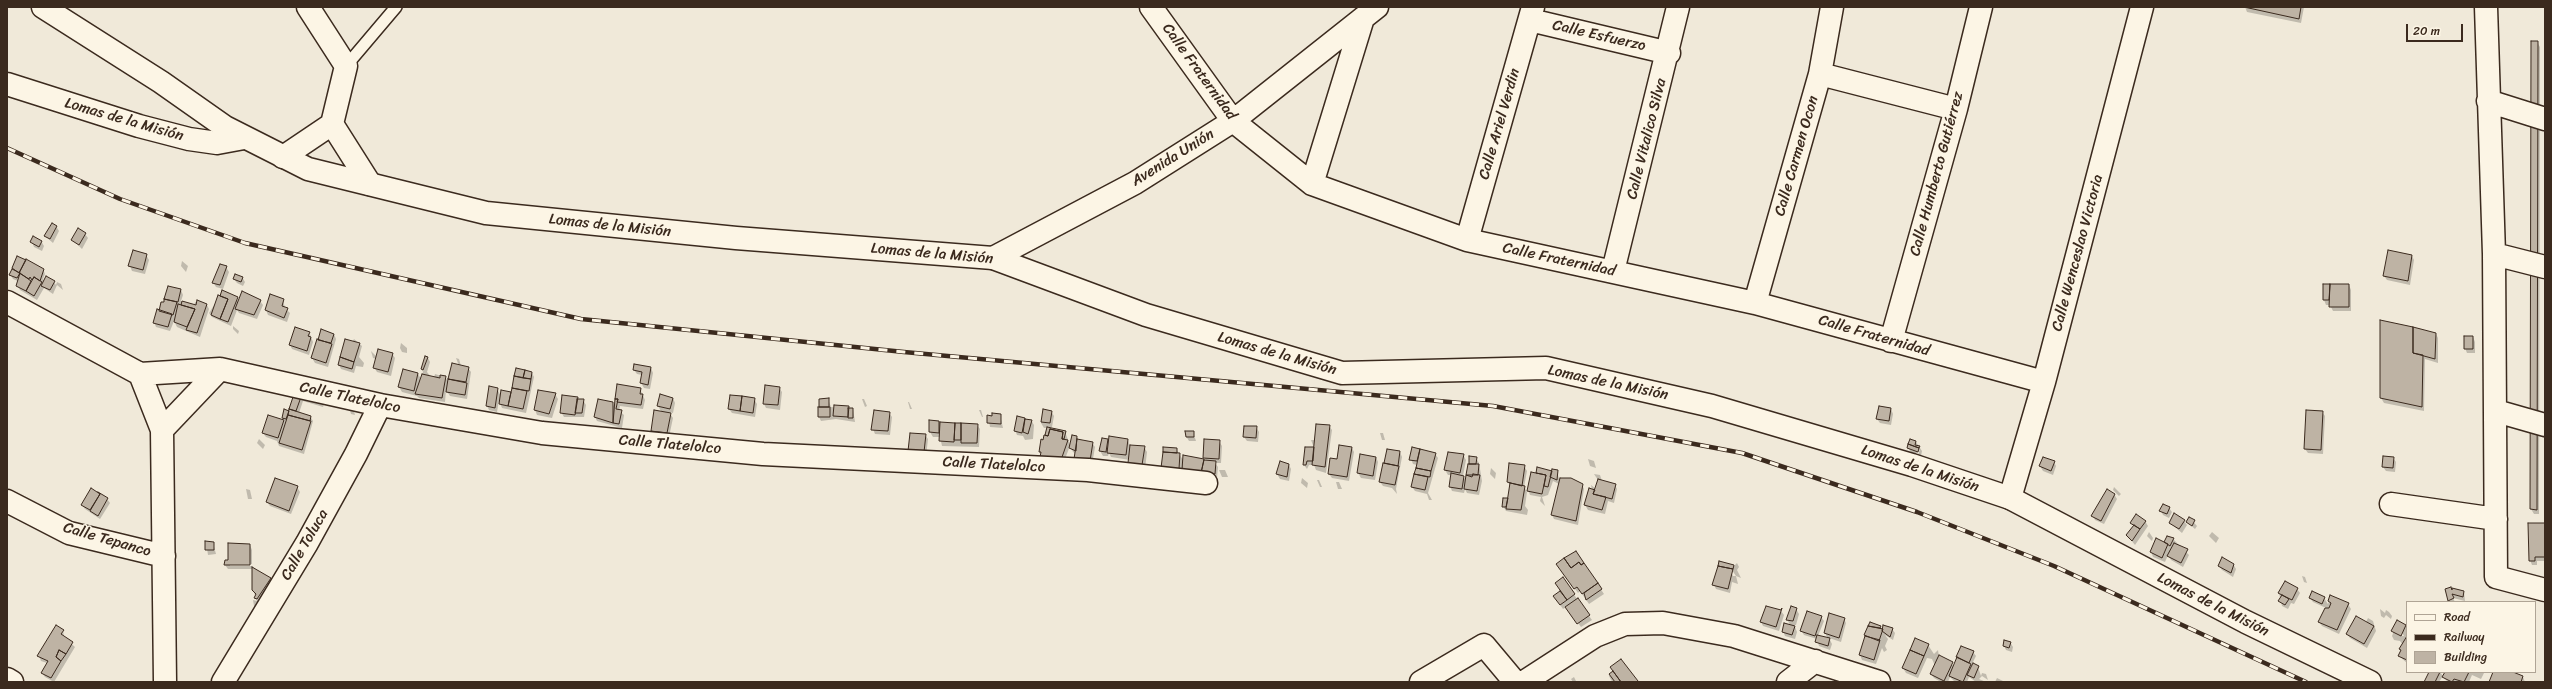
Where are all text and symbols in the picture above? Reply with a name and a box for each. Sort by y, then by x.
scale bar [2408,16,2465,42]
street label: Calle Esfuerzo [1551,17,1647,55]
street label: Calle Fraternidad [1158,20,1240,124]
text: 20 m [2413,20,2440,42]
street label: Calle Ariel Verdin [1476,66,1524,182]
street label: Calle Vitalico Silva [1623,77,1671,201]
street label: Calle Humberto Gutiérrez [1906,90,1968,258]
street label: Lomas de la Misión [63,94,185,146]
street label: Calle Carmen Ocon [1771,94,1823,218]
street label: Avenida Unión [1128,125,1218,191]
street label: Calle Wenceslao Victoria [2048,173,2108,333]
street label: Lomas de la Misión [548,211,672,241]
street label: Calle Fraternidad [1501,239,1617,281]
street label: Lomas de la Misión [870,240,994,268]
street label: Calle Fraternidad [1816,312,1932,360]
street label: Lomas de la Misión [1216,328,1338,380]
street label: Lomas de la Misión [1546,361,1670,405]
street label: Calle Tlatelolco [298,379,402,417]
street label: Calle Tlatelolco [618,432,722,458]
street label: Lomas de la Misión [1859,441,1981,497]
street label: Calle Tlatelolco [942,453,1046,477]
street label: Calle Toluca [277,506,333,584]
street label: Calle Tepanco [61,519,153,561]
street label: Lomas de la Misión [2154,569,2272,641]
legend [2406,601,2536,673]
text: Road [2444,606,2470,628]
text: Railway [2444,626,2485,648]
text: Building [2444,646,2487,668]

